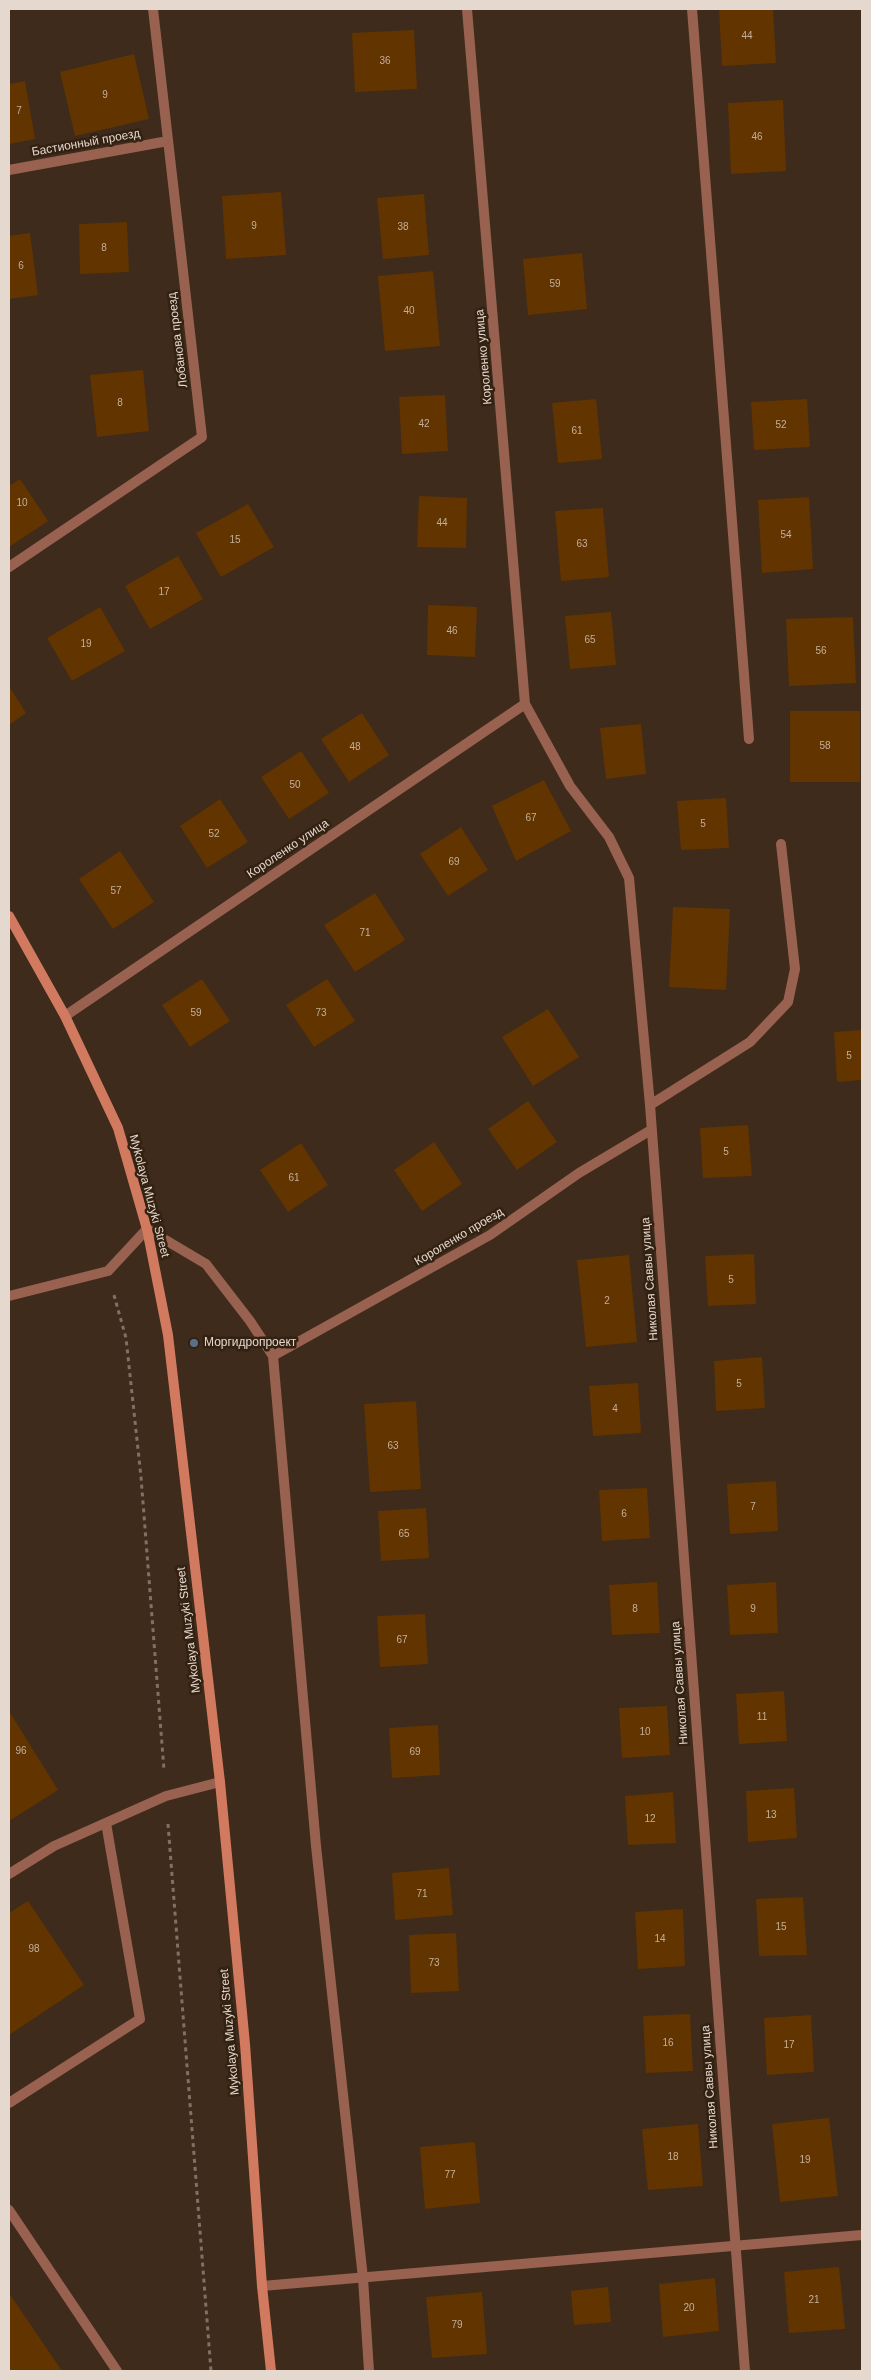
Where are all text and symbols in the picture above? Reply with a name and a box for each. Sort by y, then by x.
house number: 44 [741,30,753,42]
house number: 36 [379,55,391,67]
house number: 9 [102,89,108,101]
house number: 7 [16,105,22,117]
street label: Бастионный проезд [31,126,141,160]
house number: 46 [751,131,763,143]
house number: 9 [251,220,257,232]
house number: 38 [397,221,409,233]
house number: 8 [101,242,107,254]
house number: 6 [18,260,24,272]
house number: 59 [549,278,561,290]
street label: Лобанова проезд [165,292,191,388]
house number: 40 [403,305,415,317]
street label: Короленко улица [473,309,495,405]
house number: 8 [117,397,123,409]
house number: 42 [418,418,430,430]
house number: 52 [775,419,787,431]
house number: 61 [571,425,583,437]
house number: 10 [16,497,28,509]
house number: 44 [436,517,448,529]
house number: 54 [780,529,792,541]
house number: 15 [229,534,241,546]
house number: 63 [576,538,588,550]
house number: 17 [158,586,170,598]
house number: 46 [446,625,458,637]
house number: 65 [584,634,596,646]
house number: 19 [80,638,92,650]
house number: 56 [815,645,827,657]
house number: 58 [819,740,831,752]
house number: 48 [349,741,361,753]
house number: 50 [289,779,301,791]
house number: 67 [525,812,537,824]
street label: Короленко улица [244,816,332,882]
house number: 5 [700,818,706,830]
house number: 52 [208,828,220,840]
house number: 69 [448,856,460,868]
house number: 57 [110,885,122,897]
house number: 71 [359,927,371,939]
house number: 59 [190,1007,202,1019]
house number: 73 [315,1007,327,1019]
house number: 5 [846,1050,852,1062]
street label: Mykolaya Muzyki Street [126,1133,172,1259]
house number: 5 [723,1146,729,1158]
house number: 61 [288,1172,300,1184]
street label: Короленко проезд [412,1205,506,1269]
street label: Николая Саввы улица [638,1217,662,1341]
house number: 5 [728,1274,734,1286]
house number: 2 [604,1295,610,1307]
place label: Моргидропроект [204,1336,296,1350]
marker: Моргидропроект [188,1337,200,1349]
house number: 5 [736,1378,742,1390]
house number: 4 [612,1403,618,1415]
house number: 63 [387,1440,399,1452]
house number: 7 [750,1501,756,1513]
house number: 6 [621,1508,627,1520]
house number: 65 [398,1528,410,1540]
street label: Mykolaya Muzyki Street [174,1566,204,1694]
house number: 8 [632,1603,638,1615]
house number: 9 [750,1603,756,1615]
street label: Николая Саввы улица [668,1621,692,1745]
house number: 67 [396,1634,408,1646]
house number: 11 [757,1711,767,1723]
house number: 10 [639,1726,651,1738]
house number: 96 [15,1745,27,1757]
house number: 69 [409,1746,421,1758]
house number: 13 [765,1809,777,1821]
house number: 12 [644,1813,656,1825]
house number: 71 [416,1888,428,1900]
house number: 15 [775,1921,787,1933]
house number: 14 [654,1933,666,1945]
house number: 98 [28,1943,40,1955]
house number: 73 [428,1957,440,1969]
street label: Mykolaya Muzyki Street [217,1968,243,2096]
street label: Николая Саввы улица [698,2025,722,2149]
house number: 16 [662,2037,674,2049]
house number: 17 [783,2039,795,2051]
house number: 18 [667,2151,679,2163]
house number: 19 [799,2154,811,2166]
house number: 77 [444,2169,456,2181]
house number: 21 [808,2294,820,2306]
house number: 20 [683,2302,695,2314]
house number: 79 [451,2319,463,2331]

